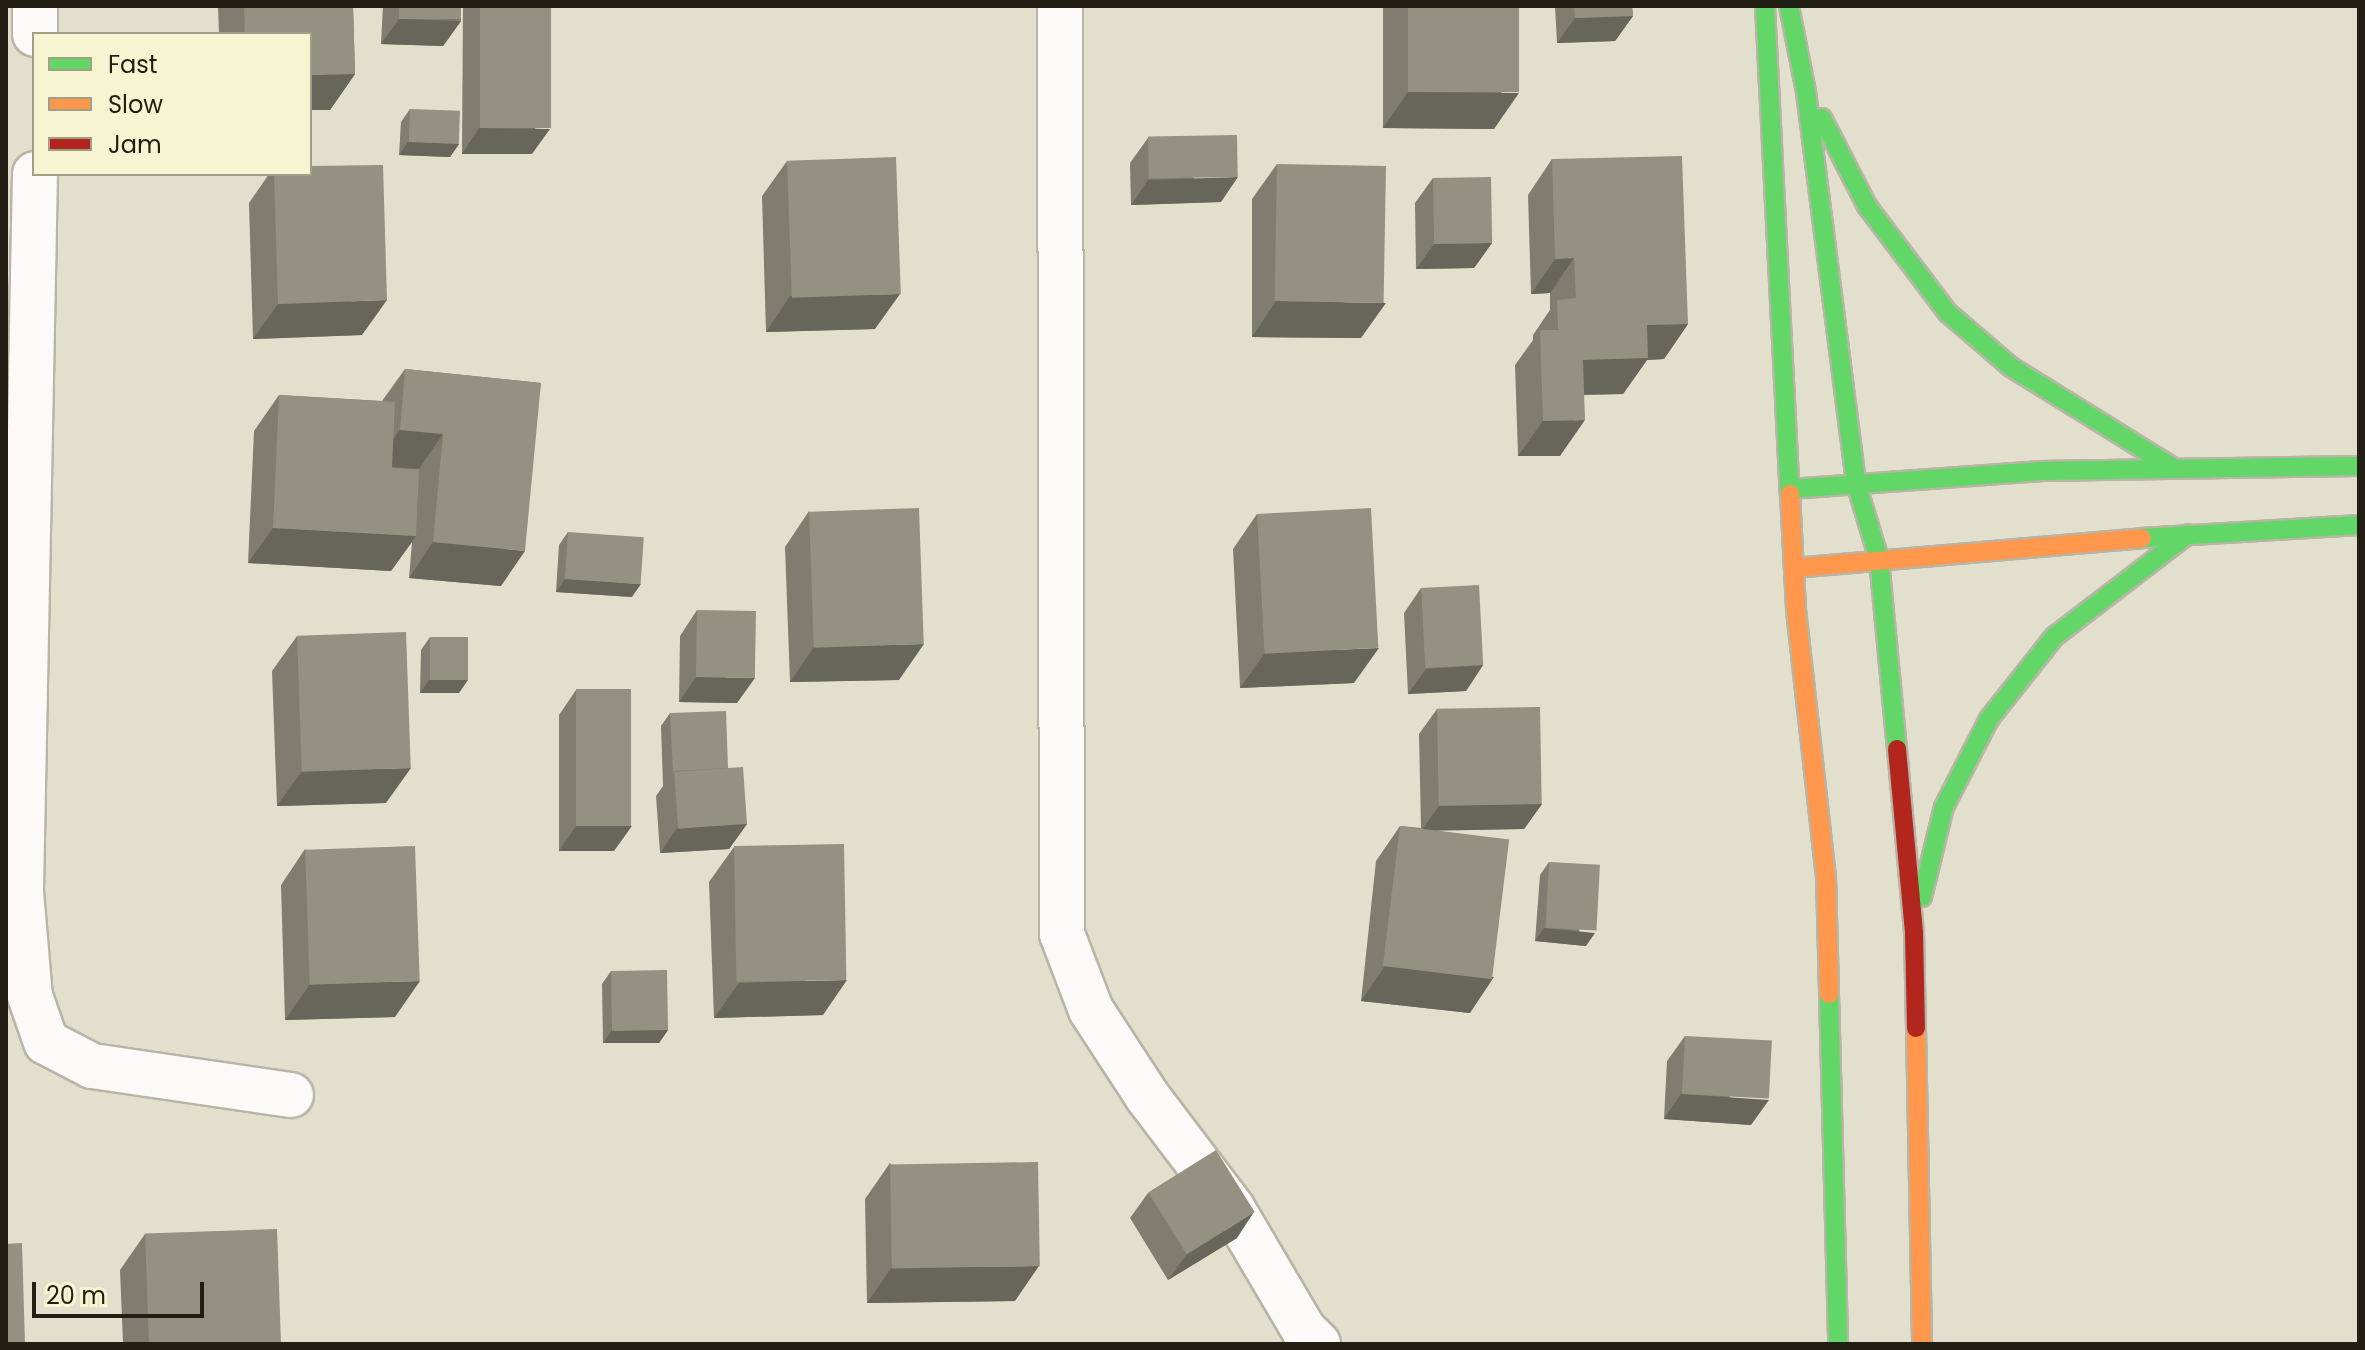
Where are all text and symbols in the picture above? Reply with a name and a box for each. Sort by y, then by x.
legend [32,32,312,176]
text: Fast [108,48,158,81]
text: Slow [108,88,163,121]
text: Jam [108,128,162,161]
scale bar [36,1266,208,1316]
text: 20 m [46,1279,106,1312]

